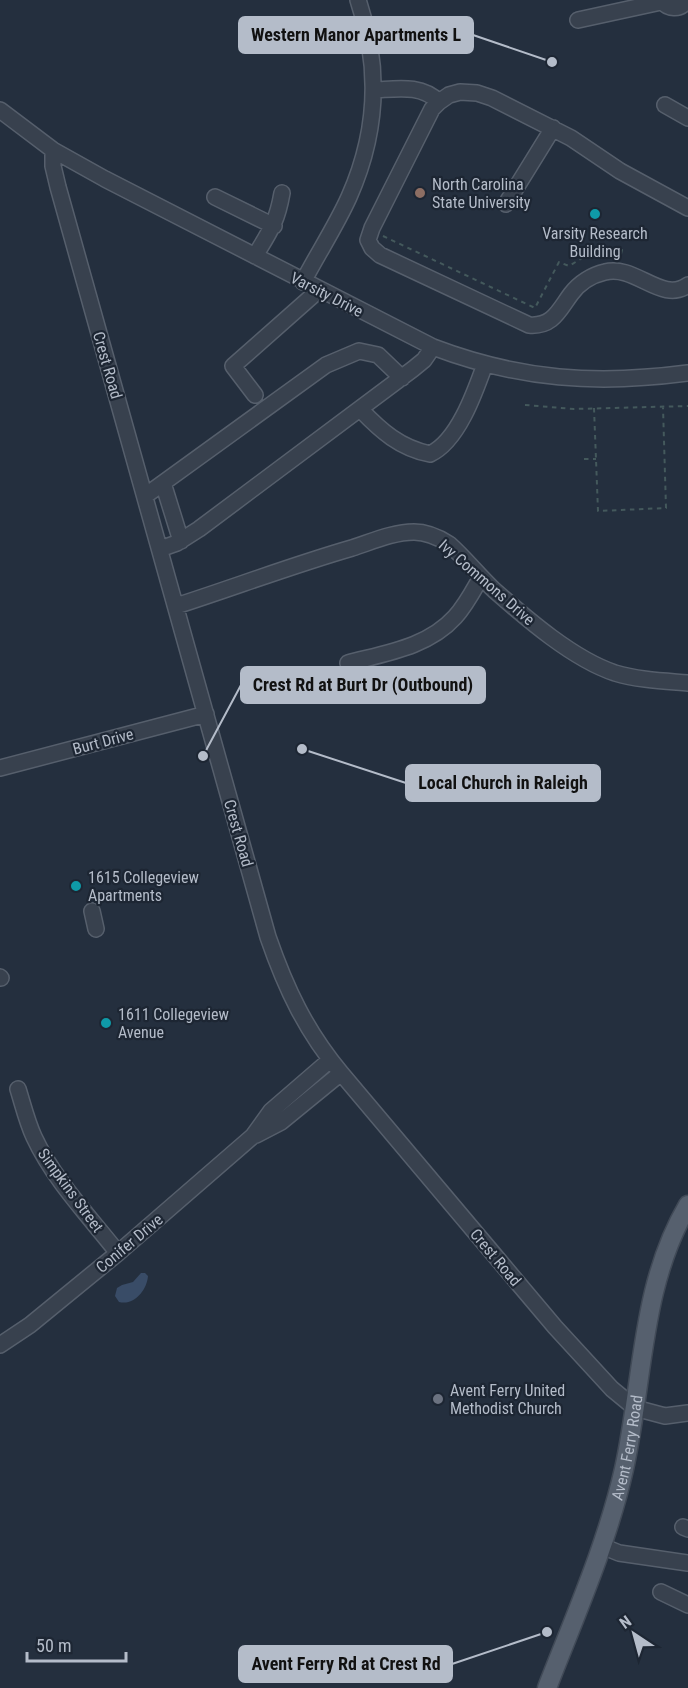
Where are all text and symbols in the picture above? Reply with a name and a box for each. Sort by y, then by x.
callout: Western Manor Apartments L [239,17,473,53]
text: Western Manor Apartments L [251,24,461,45]
place label: North Carolina State University [432,175,531,212]
marker: North Carolina State University [413,186,427,200]
marker: Varsity Research Building [588,207,602,221]
place label: Varsity Research Building [542,224,648,261]
street label: Varsity Drive [287,268,366,321]
street label: Crest Road [89,329,126,401]
street label: Ivy Commons Drive [435,536,539,629]
callout: Crest Rd at Burt Dr (Outbound) [241,667,485,703]
text: Crest Rd at Burt Dr (Outbound) [253,674,473,696]
street label: Burt Drive [71,724,136,759]
callout: Local Church in Raleigh [406,765,600,801]
text: Local Church in Raleigh [418,772,588,793]
street label: Crest Road [220,797,257,869]
place label: 1615 Collegeview Apartments [88,868,199,905]
marker: 1615 Collegeview Apartments [69,879,83,893]
place label: 1611 Collegeview Avenue [118,1005,229,1042]
marker: 1611 Collegeview Avenue [99,1016,113,1030]
street label: Simpkins Street [34,1145,108,1236]
street label: Conifer Drive [92,1210,167,1277]
street label: Crest Road [466,1225,525,1290]
place label: Avent Ferry United Methodist Church [450,1381,565,1418]
marker: Avent Ferry United Methodist Church [431,1392,445,1406]
street label: Avent Ferry Road [608,1394,646,1502]
north arrow [604,1604,664,1664]
text: N [616,1612,635,1633]
scale bar [27,1625,126,1663]
text: 50 m [36,1635,71,1656]
callout: Avent Ferry Rd at Crest Rd [239,1646,452,1682]
text: Avent Ferry Rd at Crest Rd [251,1653,441,1674]

